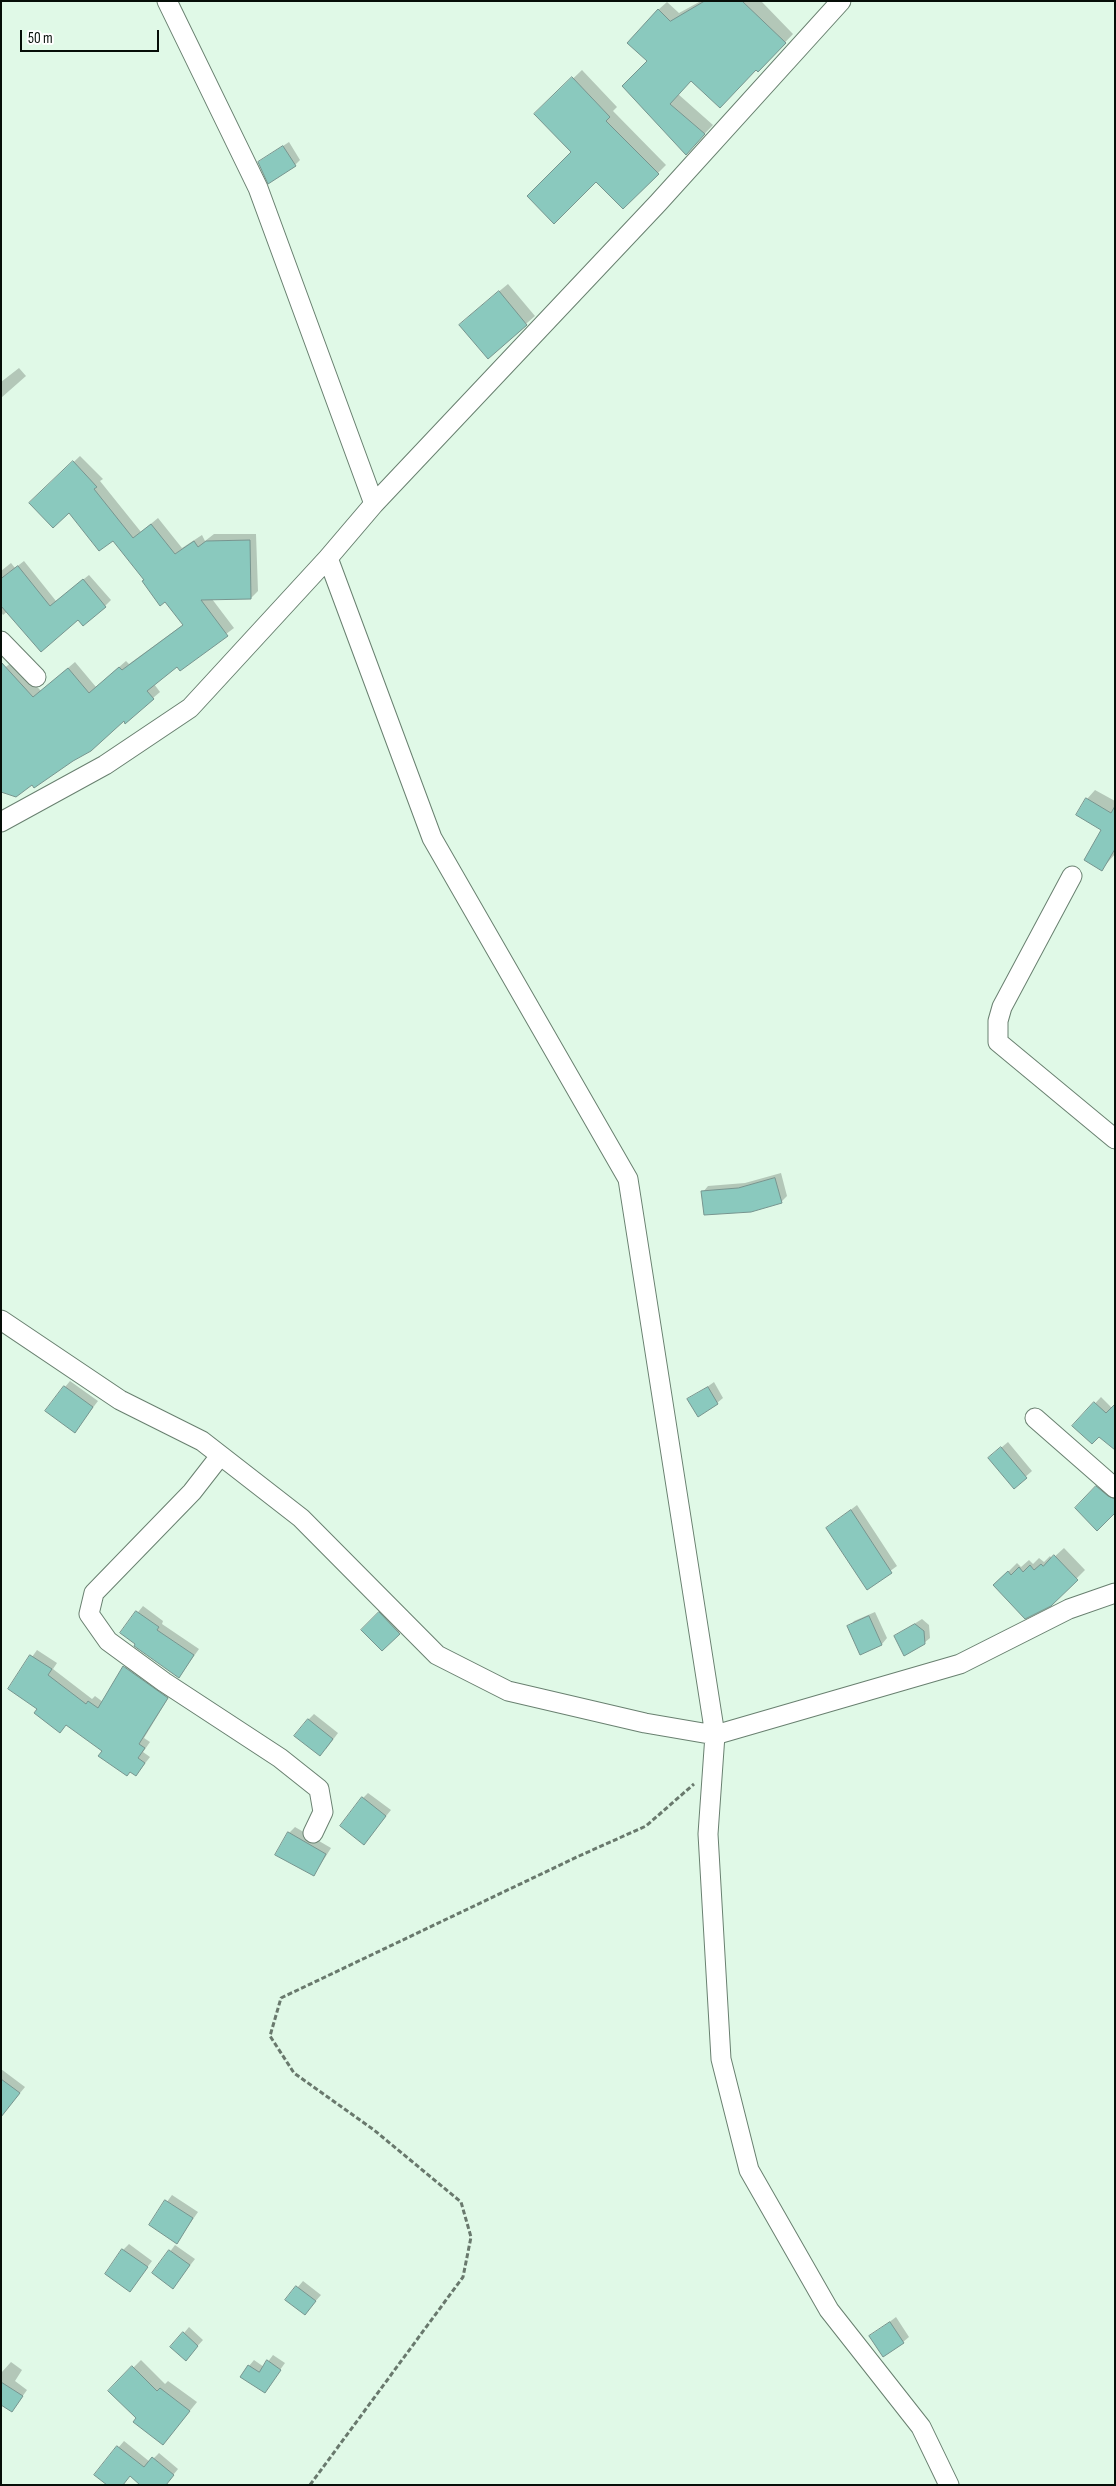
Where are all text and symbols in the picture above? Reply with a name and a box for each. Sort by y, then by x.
scale bar [22,20,161,52]
text: 50 m [28,29,53,48]

